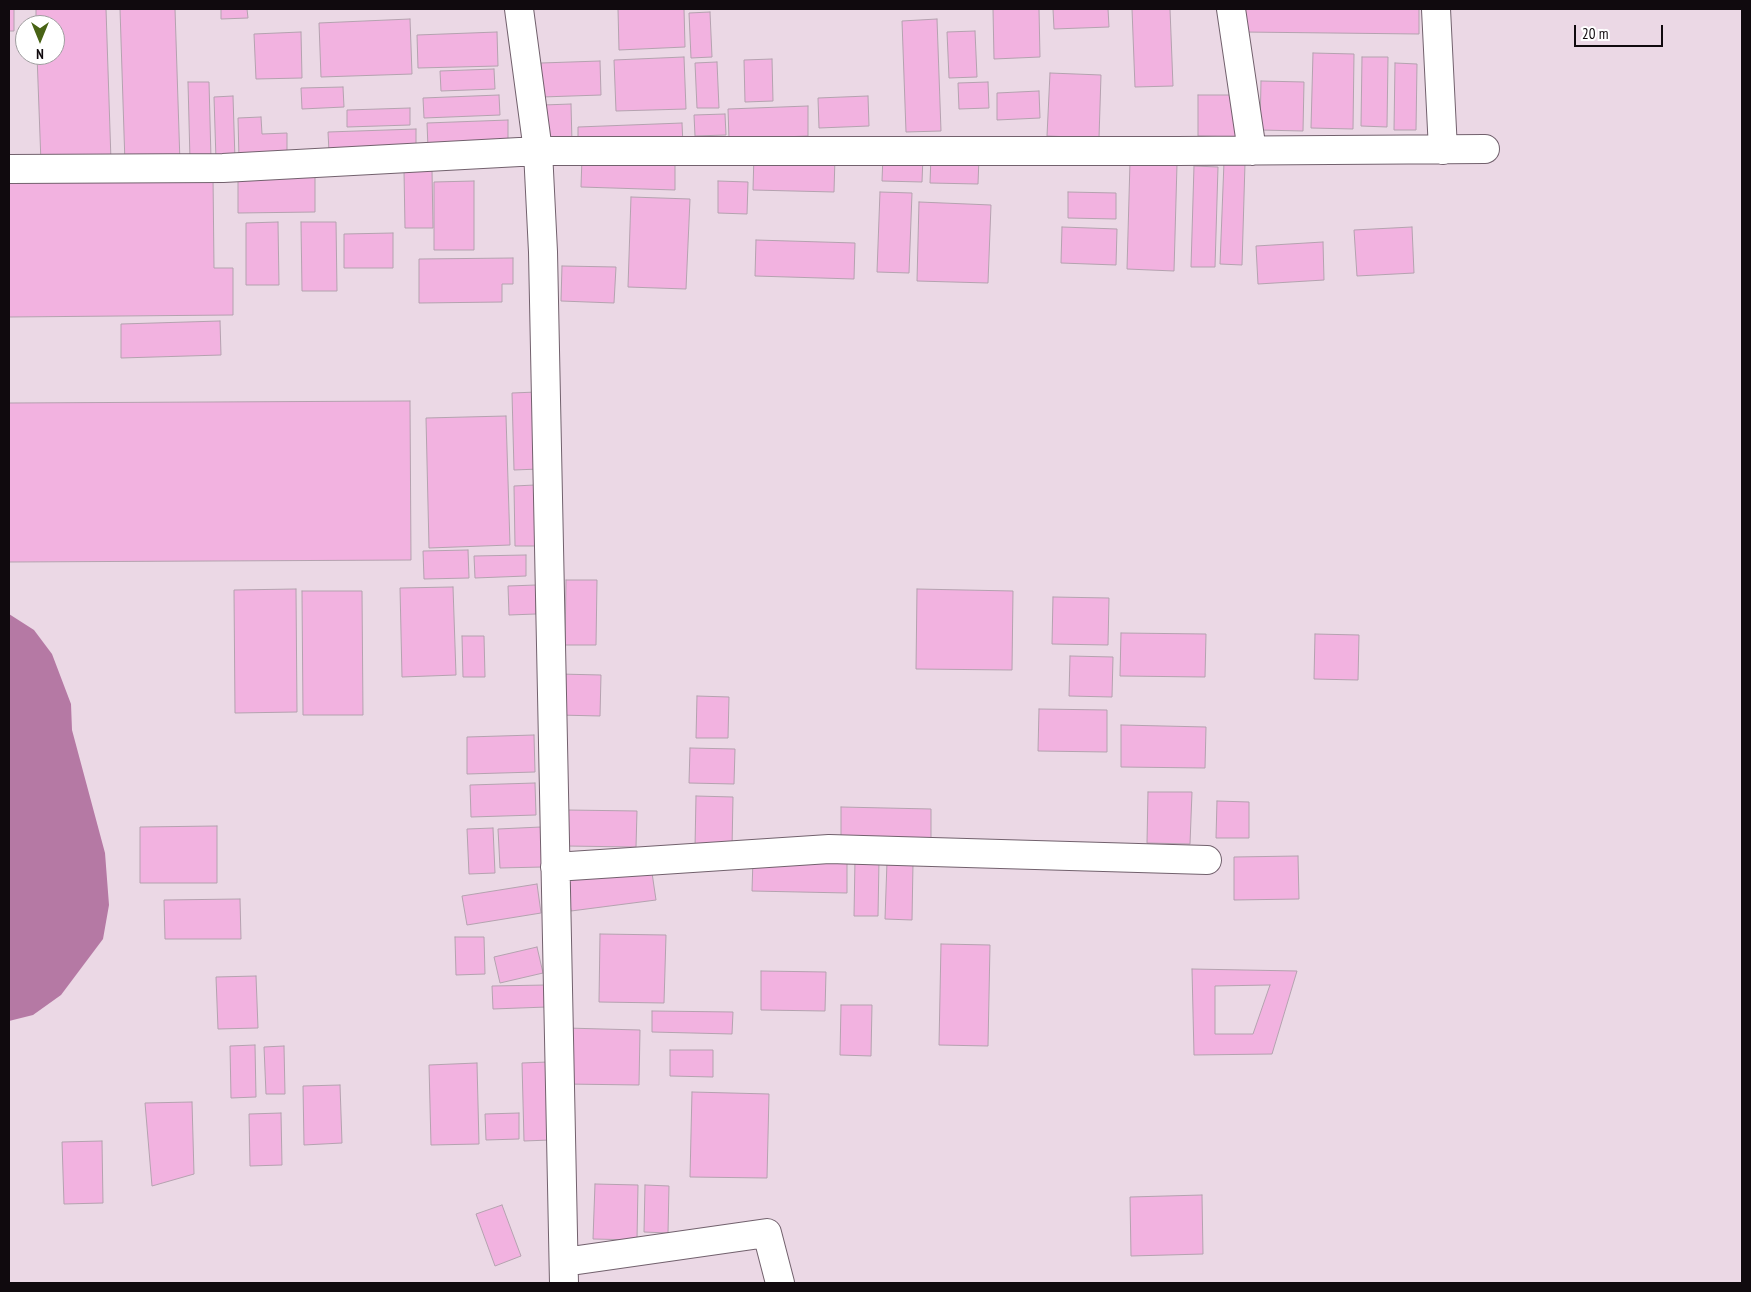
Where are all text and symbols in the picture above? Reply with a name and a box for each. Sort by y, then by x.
north arrow [15,15,65,65]
scale bar [1576,15,1665,47]
text: 20 m [1582,24,1608,43]
text: N [36,45,44,63]

